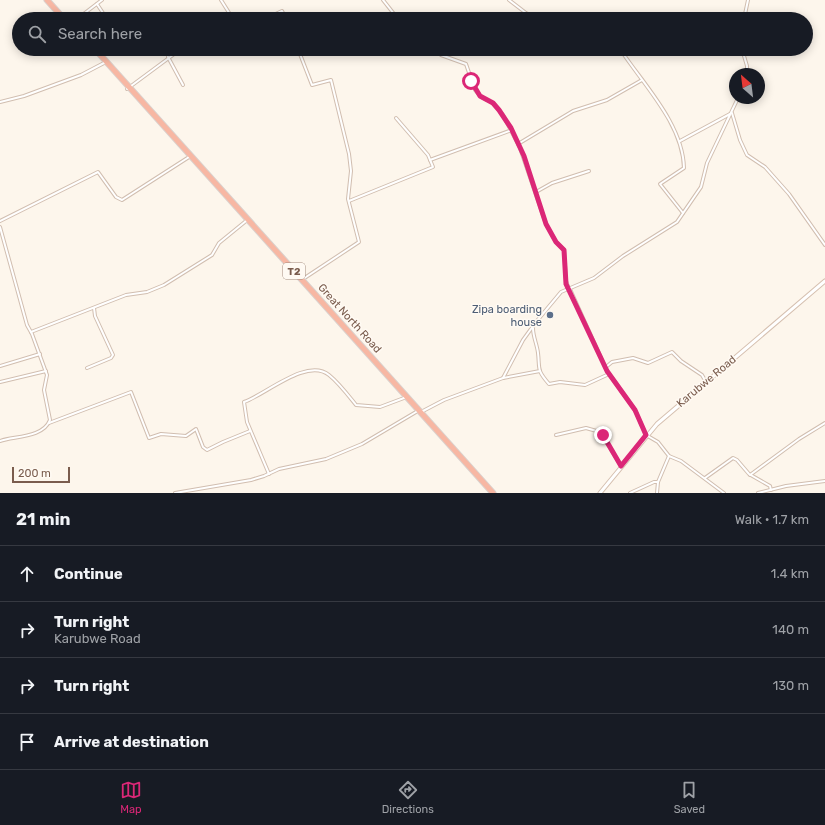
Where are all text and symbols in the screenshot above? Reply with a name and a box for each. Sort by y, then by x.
search box [12,12,813,56]
icon: search [26,23,48,45]
text: Search here [58,25,142,43]
north arrow [729,68,765,104]
route start [462,72,480,90]
road number: T2 [283,263,305,279]
street label: Great North Road [315,281,384,356]
place label: Zipa boarding house [472,303,542,329]
marker: Zipa boarding house [545,310,555,320]
street label: Karubwe Road [674,353,739,410]
route end [594,426,612,444]
scale bar [12,465,70,484]
text: 200 m [18,467,51,480]
text: 21 min [16,509,71,529]
text: Walk · 1.7 km [735,512,809,527]
icon: ahead [16,563,38,585]
text: Continue [54,565,123,583]
text: 1.4 km [771,566,809,581]
text: Turn right [54,613,129,631]
icon: right [16,619,38,641]
text: 140 m [772,622,809,637]
text: Karubwe Road [54,631,141,646]
icon: right [16,675,38,697]
text: Turn right [54,677,129,695]
text: 130 m [773,678,809,693]
icon: arrive [16,731,38,753]
text: Arrive at destination [54,733,209,751]
tab: Map [120,779,142,816]
tab: Directions [382,779,434,816]
tab: Saved [674,779,705,816]

